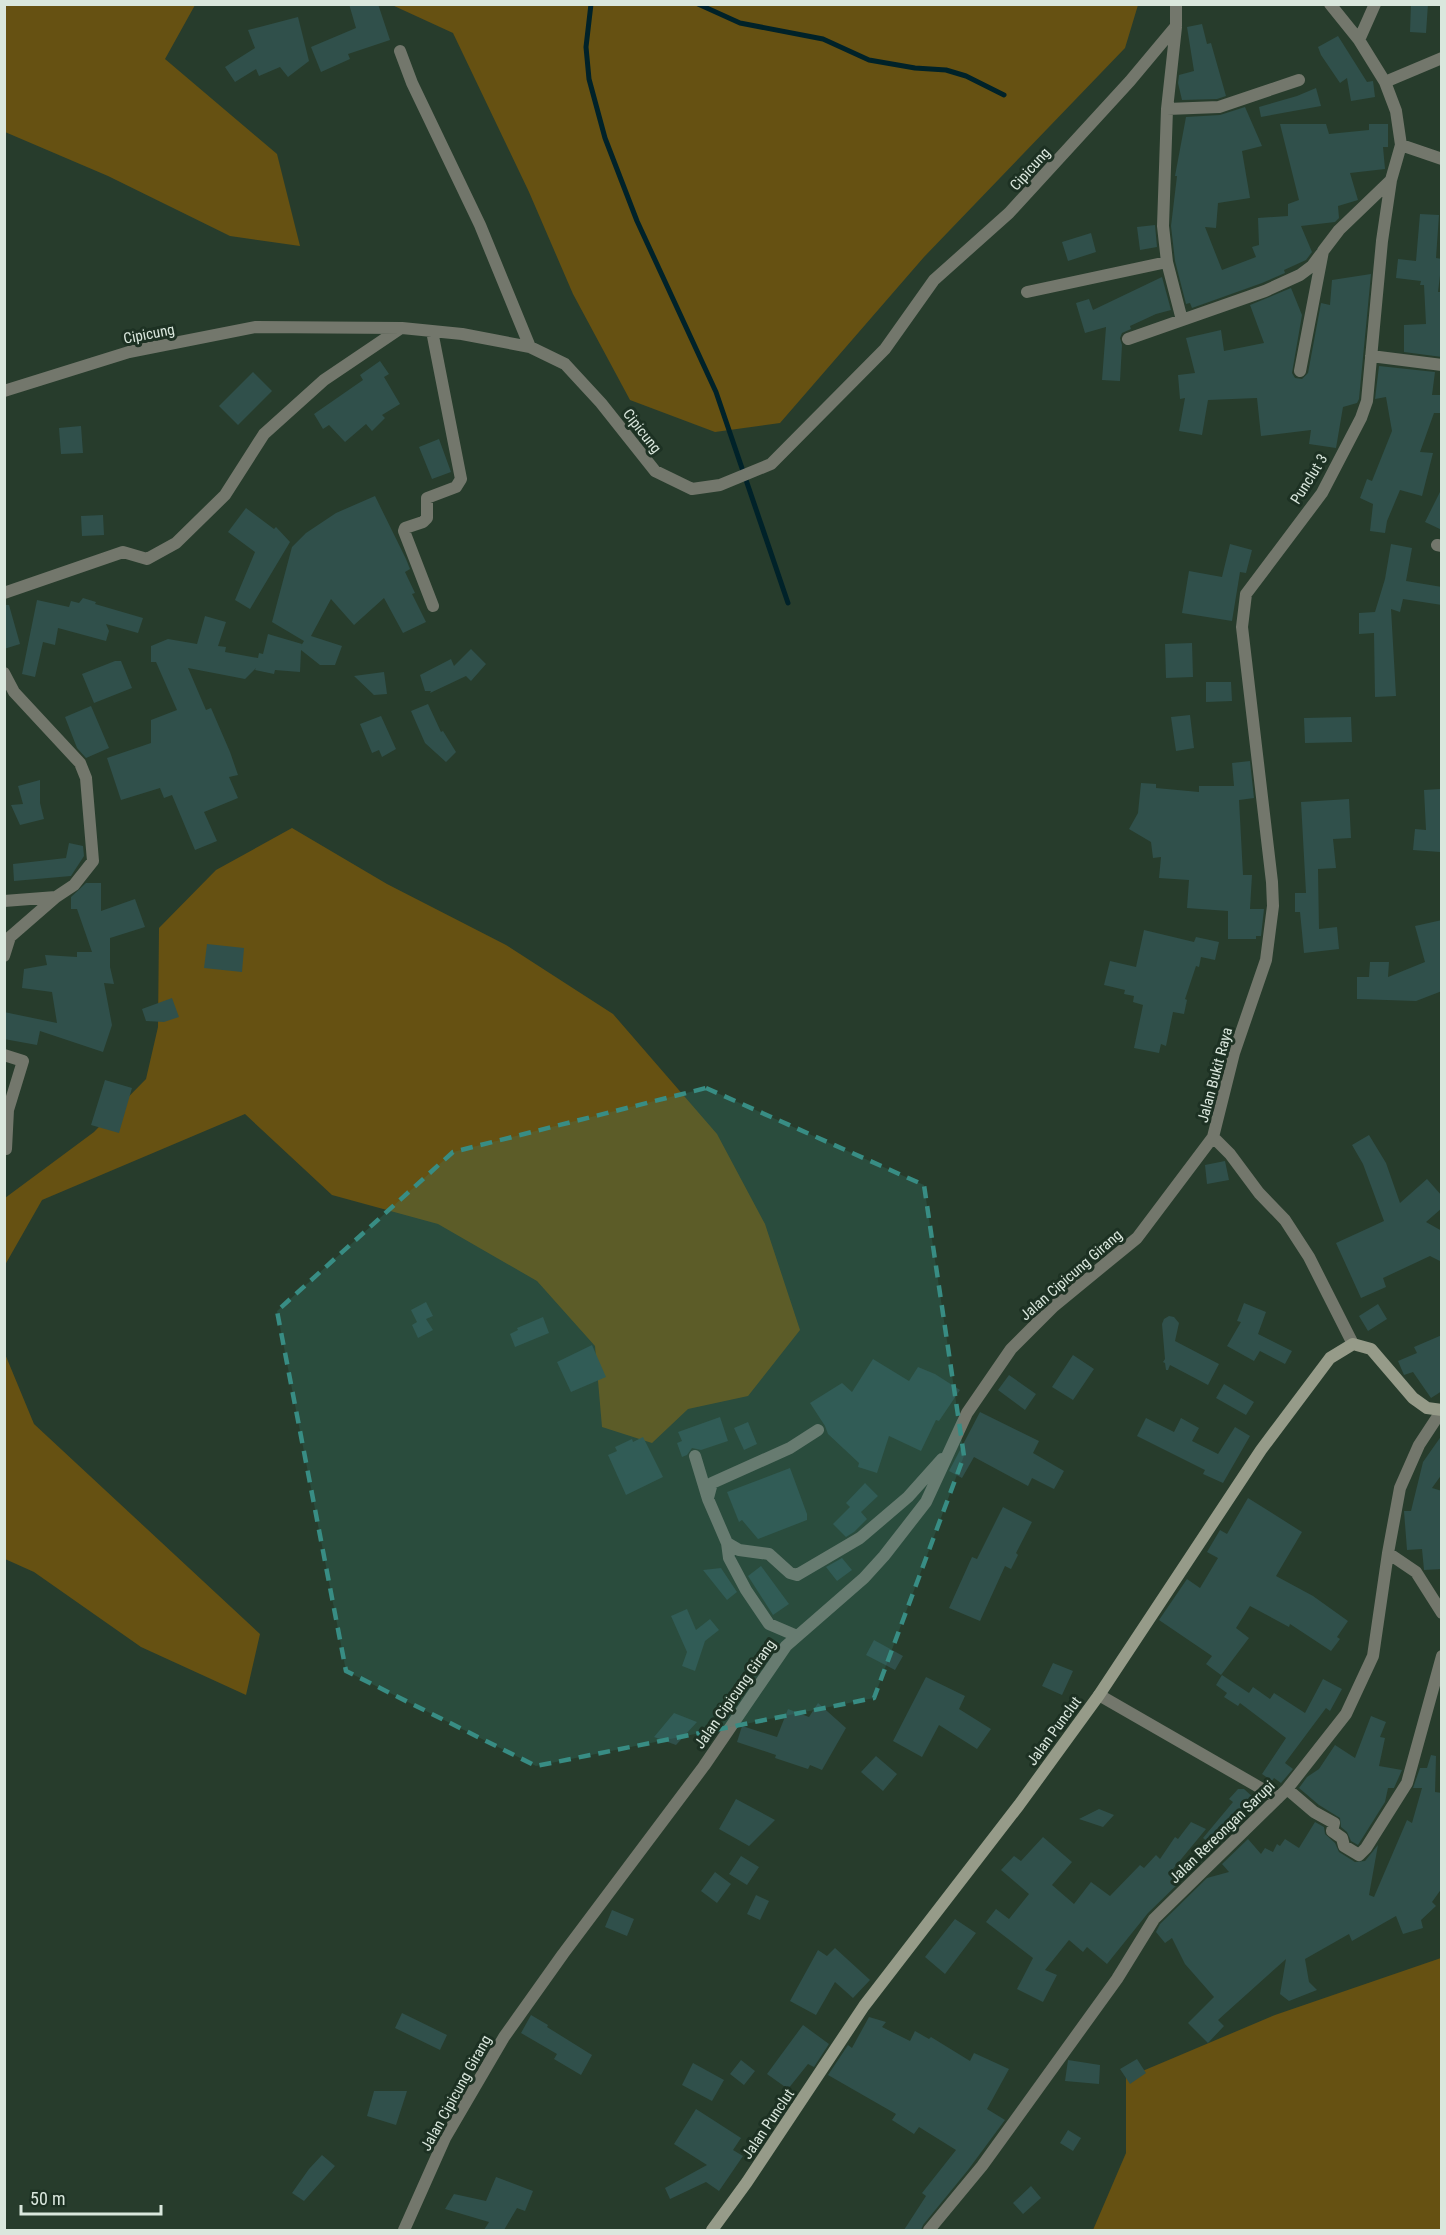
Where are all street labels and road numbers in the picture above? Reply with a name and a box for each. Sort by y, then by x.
street label: Cipicung [1006,144,1054,194]
street label: Cipicung [122,320,176,348]
street label: Cipicung [619,405,665,457]
street label: Punclut 3 [1287,451,1331,507]
street label: Jalan Bukit Raya [1194,1026,1236,1124]
street label: Jalan Cipicung Girang [1016,1226,1126,1324]
street label: Jalan Cipicung Girang [691,1636,779,1752]
street label: Jalan Punclut [1023,1693,1085,1769]
street label: Jalan Rereongan Sarupi [1165,1777,1279,1887]
street label: Jalan Cipicung Girang [417,2032,495,2154]
street label: Jalan Punclut [738,2086,798,2162]

